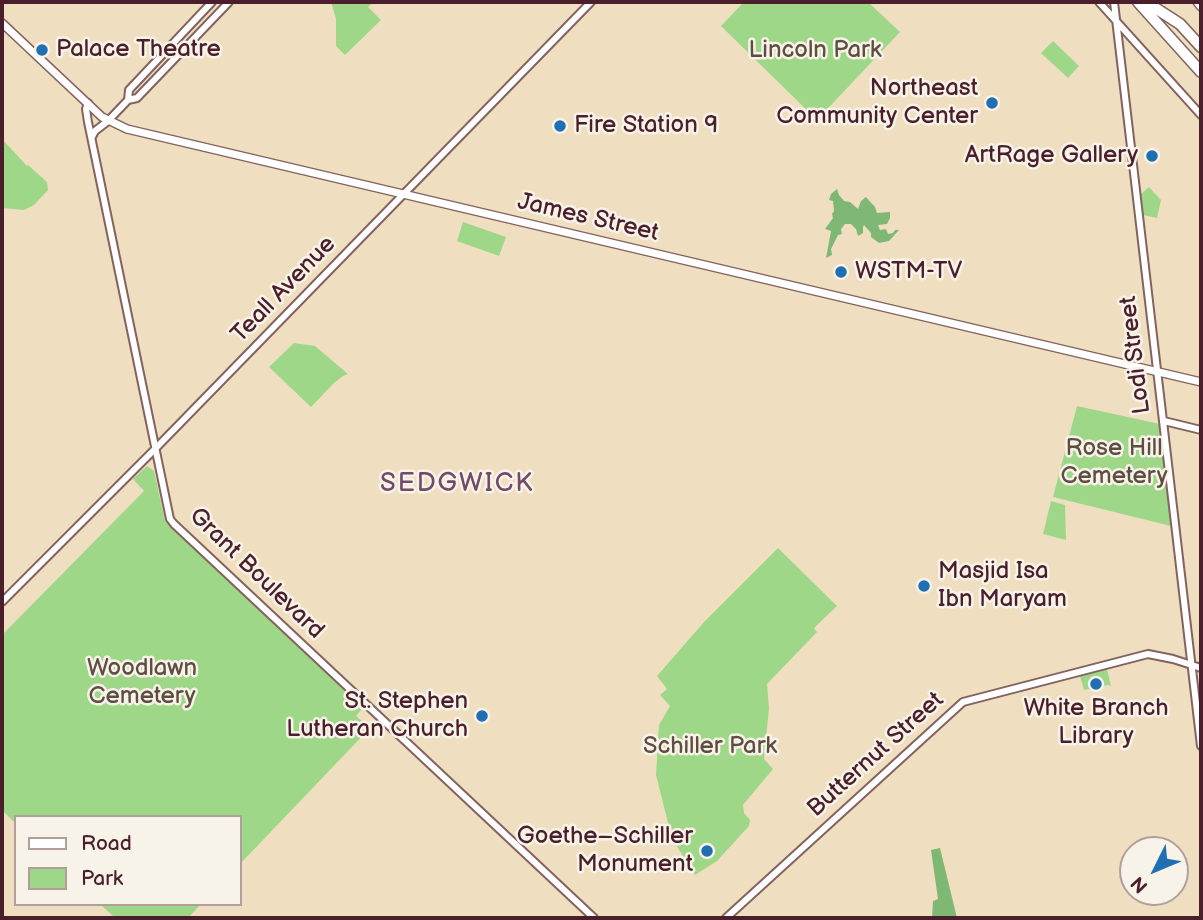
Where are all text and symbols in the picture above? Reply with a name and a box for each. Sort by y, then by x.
place label: Palace Theatre [56,36,221,64]
park label: Lincoln Park [749,37,881,65]
marker: Palace Theatre [34,42,50,58]
place label: Northeast Community Center [776,75,978,131]
marker: Northeast Community Center [984,95,1000,111]
place label: Fire Station 9 [574,112,718,140]
marker: Fire Station 9 [552,118,568,134]
place label: ArtRage Gallery [965,142,1138,170]
marker: ArtRage Gallery [1144,148,1160,164]
street label: James Street [515,188,661,248]
street label: Teall Avenue [226,231,342,349]
place label: WSTM-TV [855,258,962,286]
marker: WSTM-TV [833,264,849,280]
street label: Lodi Street [1114,294,1158,416]
park label: Rose Hill Cemetery [1061,435,1167,491]
district label: SEDGWICK [381,468,533,500]
street label: Grant Boulevard [183,502,329,646]
place label: Masjid Isa Ibn Maryam [938,558,1067,614]
marker: Masjid Isa Ibn Maryam [916,578,932,594]
park label: Woodlawn Cemetery [87,655,197,711]
marker: White Branch Library [1088,676,1104,692]
street label: Butternut Street [802,686,950,824]
place label: St. Stephen Lutheran Church [286,688,468,744]
place label: White Branch Library [1023,695,1169,751]
marker: St. Stephen Lutheran Church [474,708,490,724]
park label: Schiller Park [643,733,777,761]
legend [14,815,242,906]
place label: Goethe–Schiller Monument [517,823,693,879]
text: Road [81,831,132,856]
north arrow [1119,836,1189,906]
marker: Goethe–Schiller Monument [699,843,715,859]
text: Park [81,866,123,891]
text: N [1126,871,1153,897]

